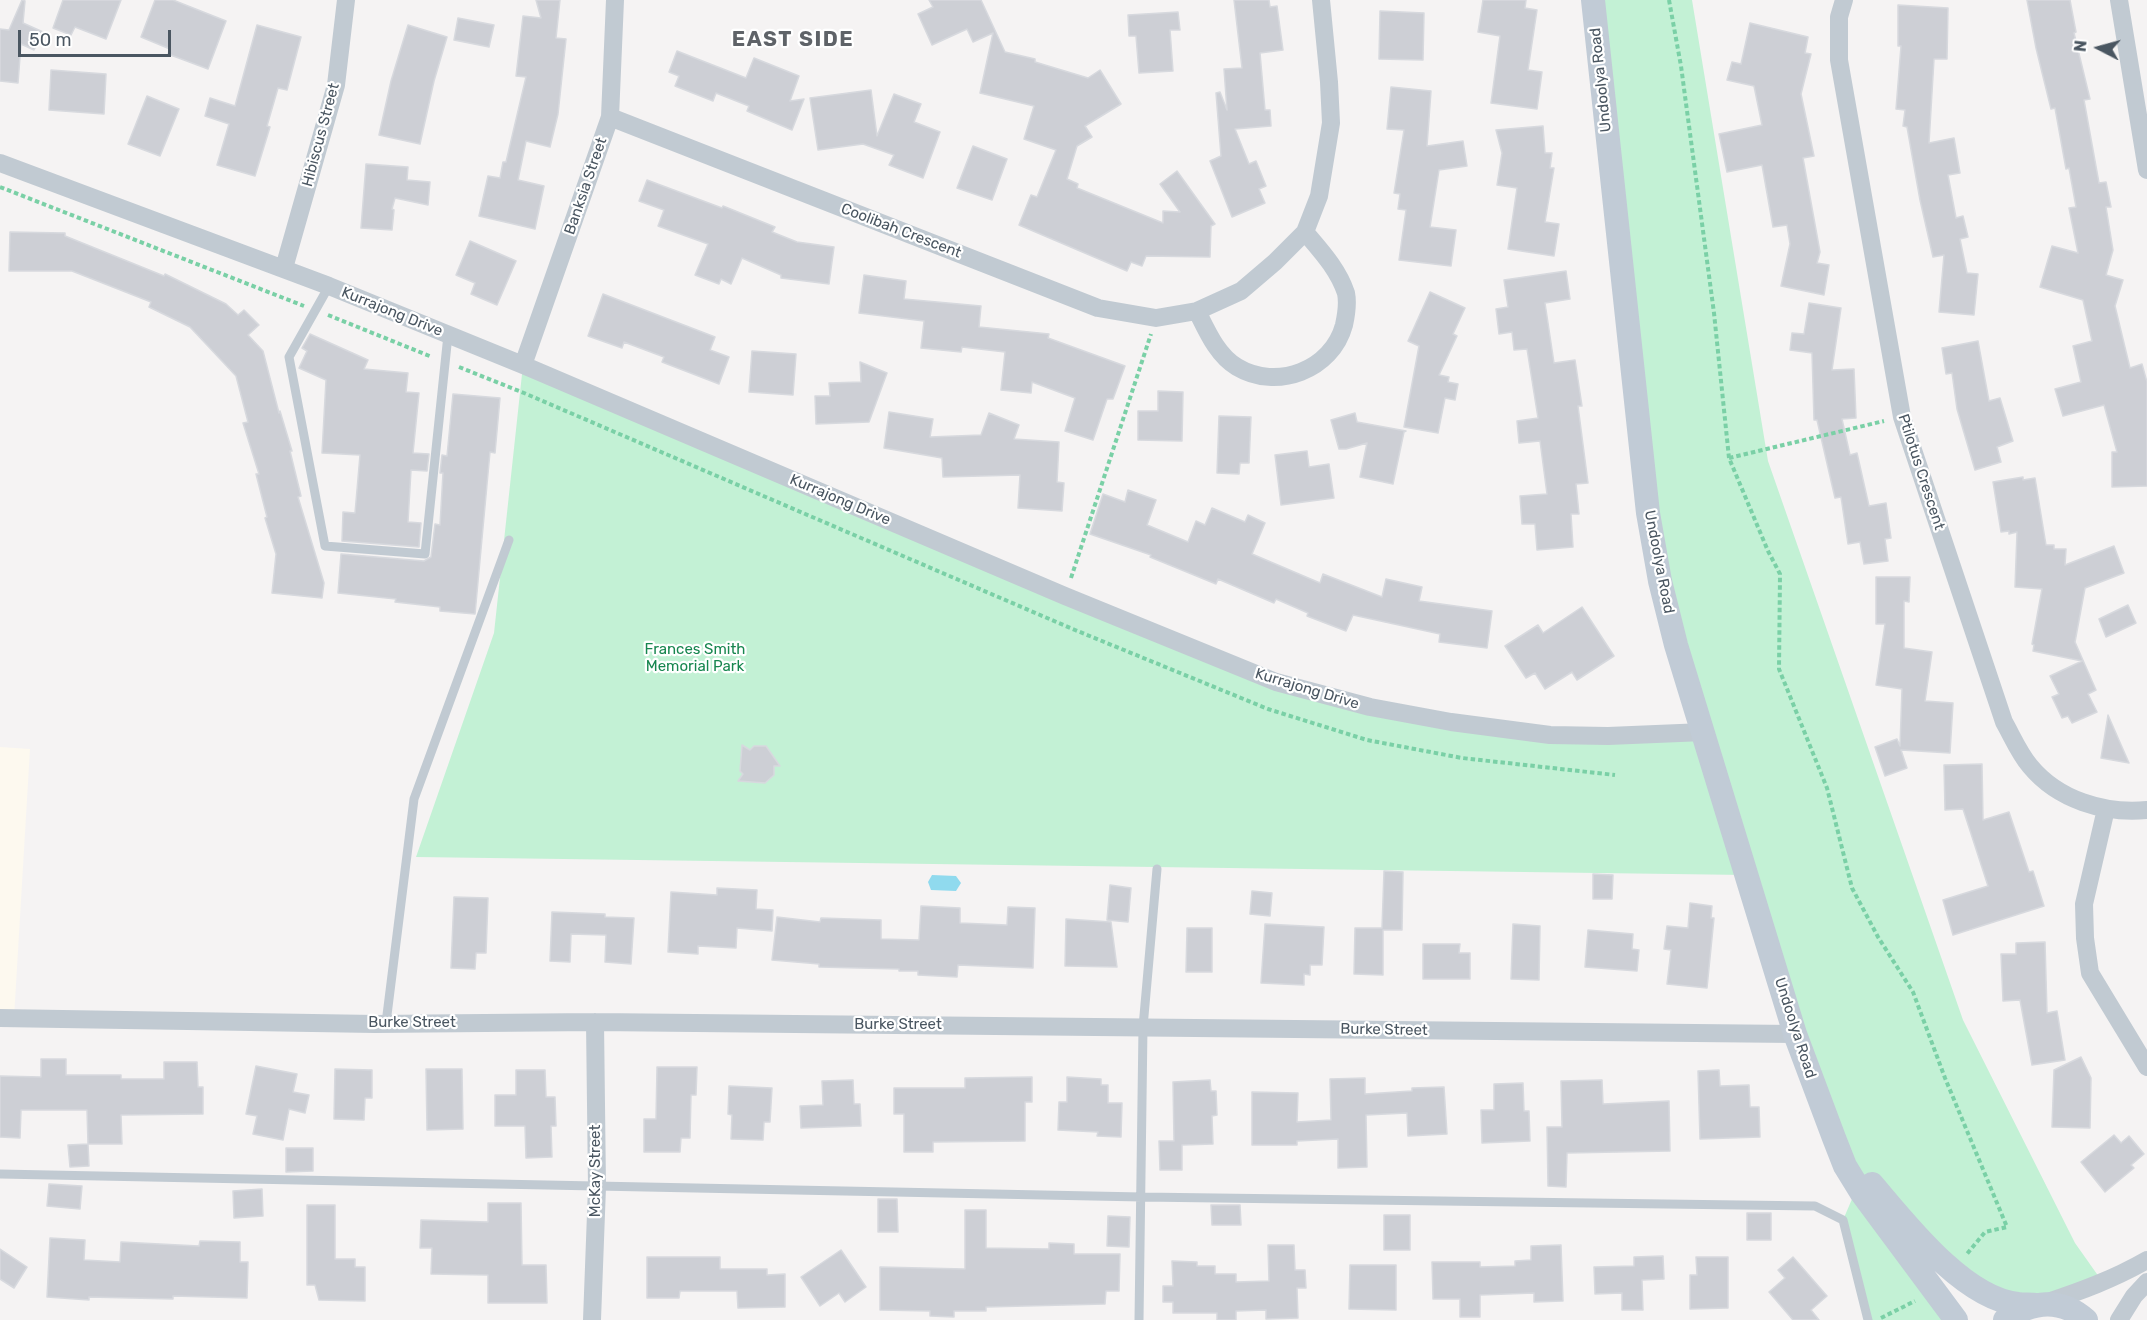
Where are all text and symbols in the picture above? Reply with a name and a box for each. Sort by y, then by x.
scale bar [21,18,174,56]
north arrow [2069,18,2129,78]
district label: EAST SIDE [732,27,854,53]
street label: Undoolya Road [1587,27,1615,133]
text: 50 m [29,29,72,51]
text: N [2071,39,2091,53]
street label: Hibiscus Street [299,81,343,189]
street label: Banksia Street [561,135,611,237]
street label: Coolibah Crescent [838,200,964,262]
street label: Kurrajong Drive [339,283,445,341]
street label: Ptilotus Crescent [1894,412,1948,532]
street label: Kurrajong Drive [787,471,893,529]
street label: Undoolya Road [1640,509,1678,615]
park label: Frances Smith Memorial Park [645,641,745,676]
street label: Kurrajong Drive [1253,665,1361,713]
street label: Undoolya Road [1770,975,1820,1081]
street label: Burke Street [368,1014,456,1032]
street label: Burke Street [854,1016,942,1034]
street label: Burke Street [1340,1020,1428,1040]
street label: McKay Street [587,1125,605,1217]

